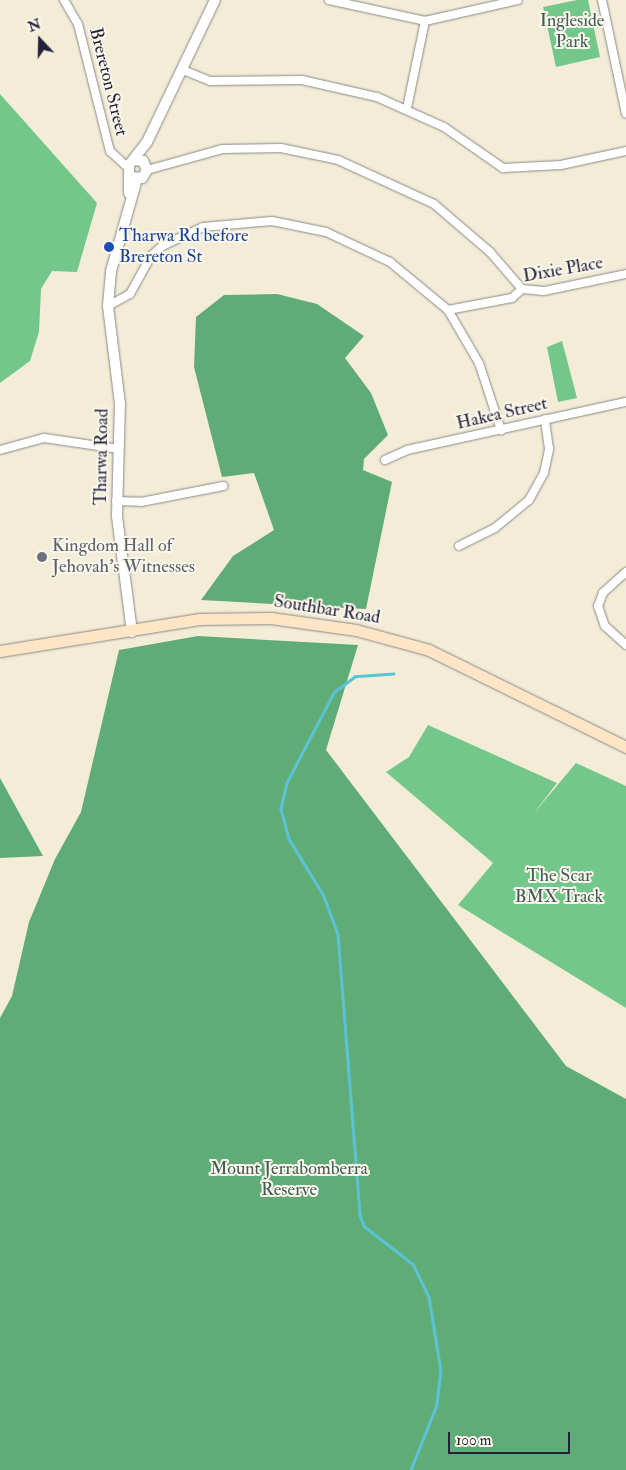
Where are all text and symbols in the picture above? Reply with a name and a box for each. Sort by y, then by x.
park label: Ingleside Park [540,11,604,54]
north arrow [15,15,65,65]
text: N [26,15,43,36]
street label: Brereton Street [84,26,132,138]
place label: Tharwa Rd before Brereton St [119,226,248,268]
marker: Tharwa Rd before Brereton St [103,241,115,253]
street label: Dixie Place [521,252,605,288]
street label: Hakea Street [454,393,550,435]
street label: Tharwa Road [90,408,114,506]
place label: Kingdom Hall of Jehovah's Witnesses [52,536,195,578]
marker: Kingdom Hall of Jehovah's Witnesses [36,551,48,563]
street label: Southbar Road [272,591,382,629]
park label: The Scar BMX Track [515,866,603,909]
park label: Mount Jerrabomberra Reserve [210,1159,368,1202]
scale bar [451,1422,574,1454]
text: 100 m [456,1431,491,1450]

